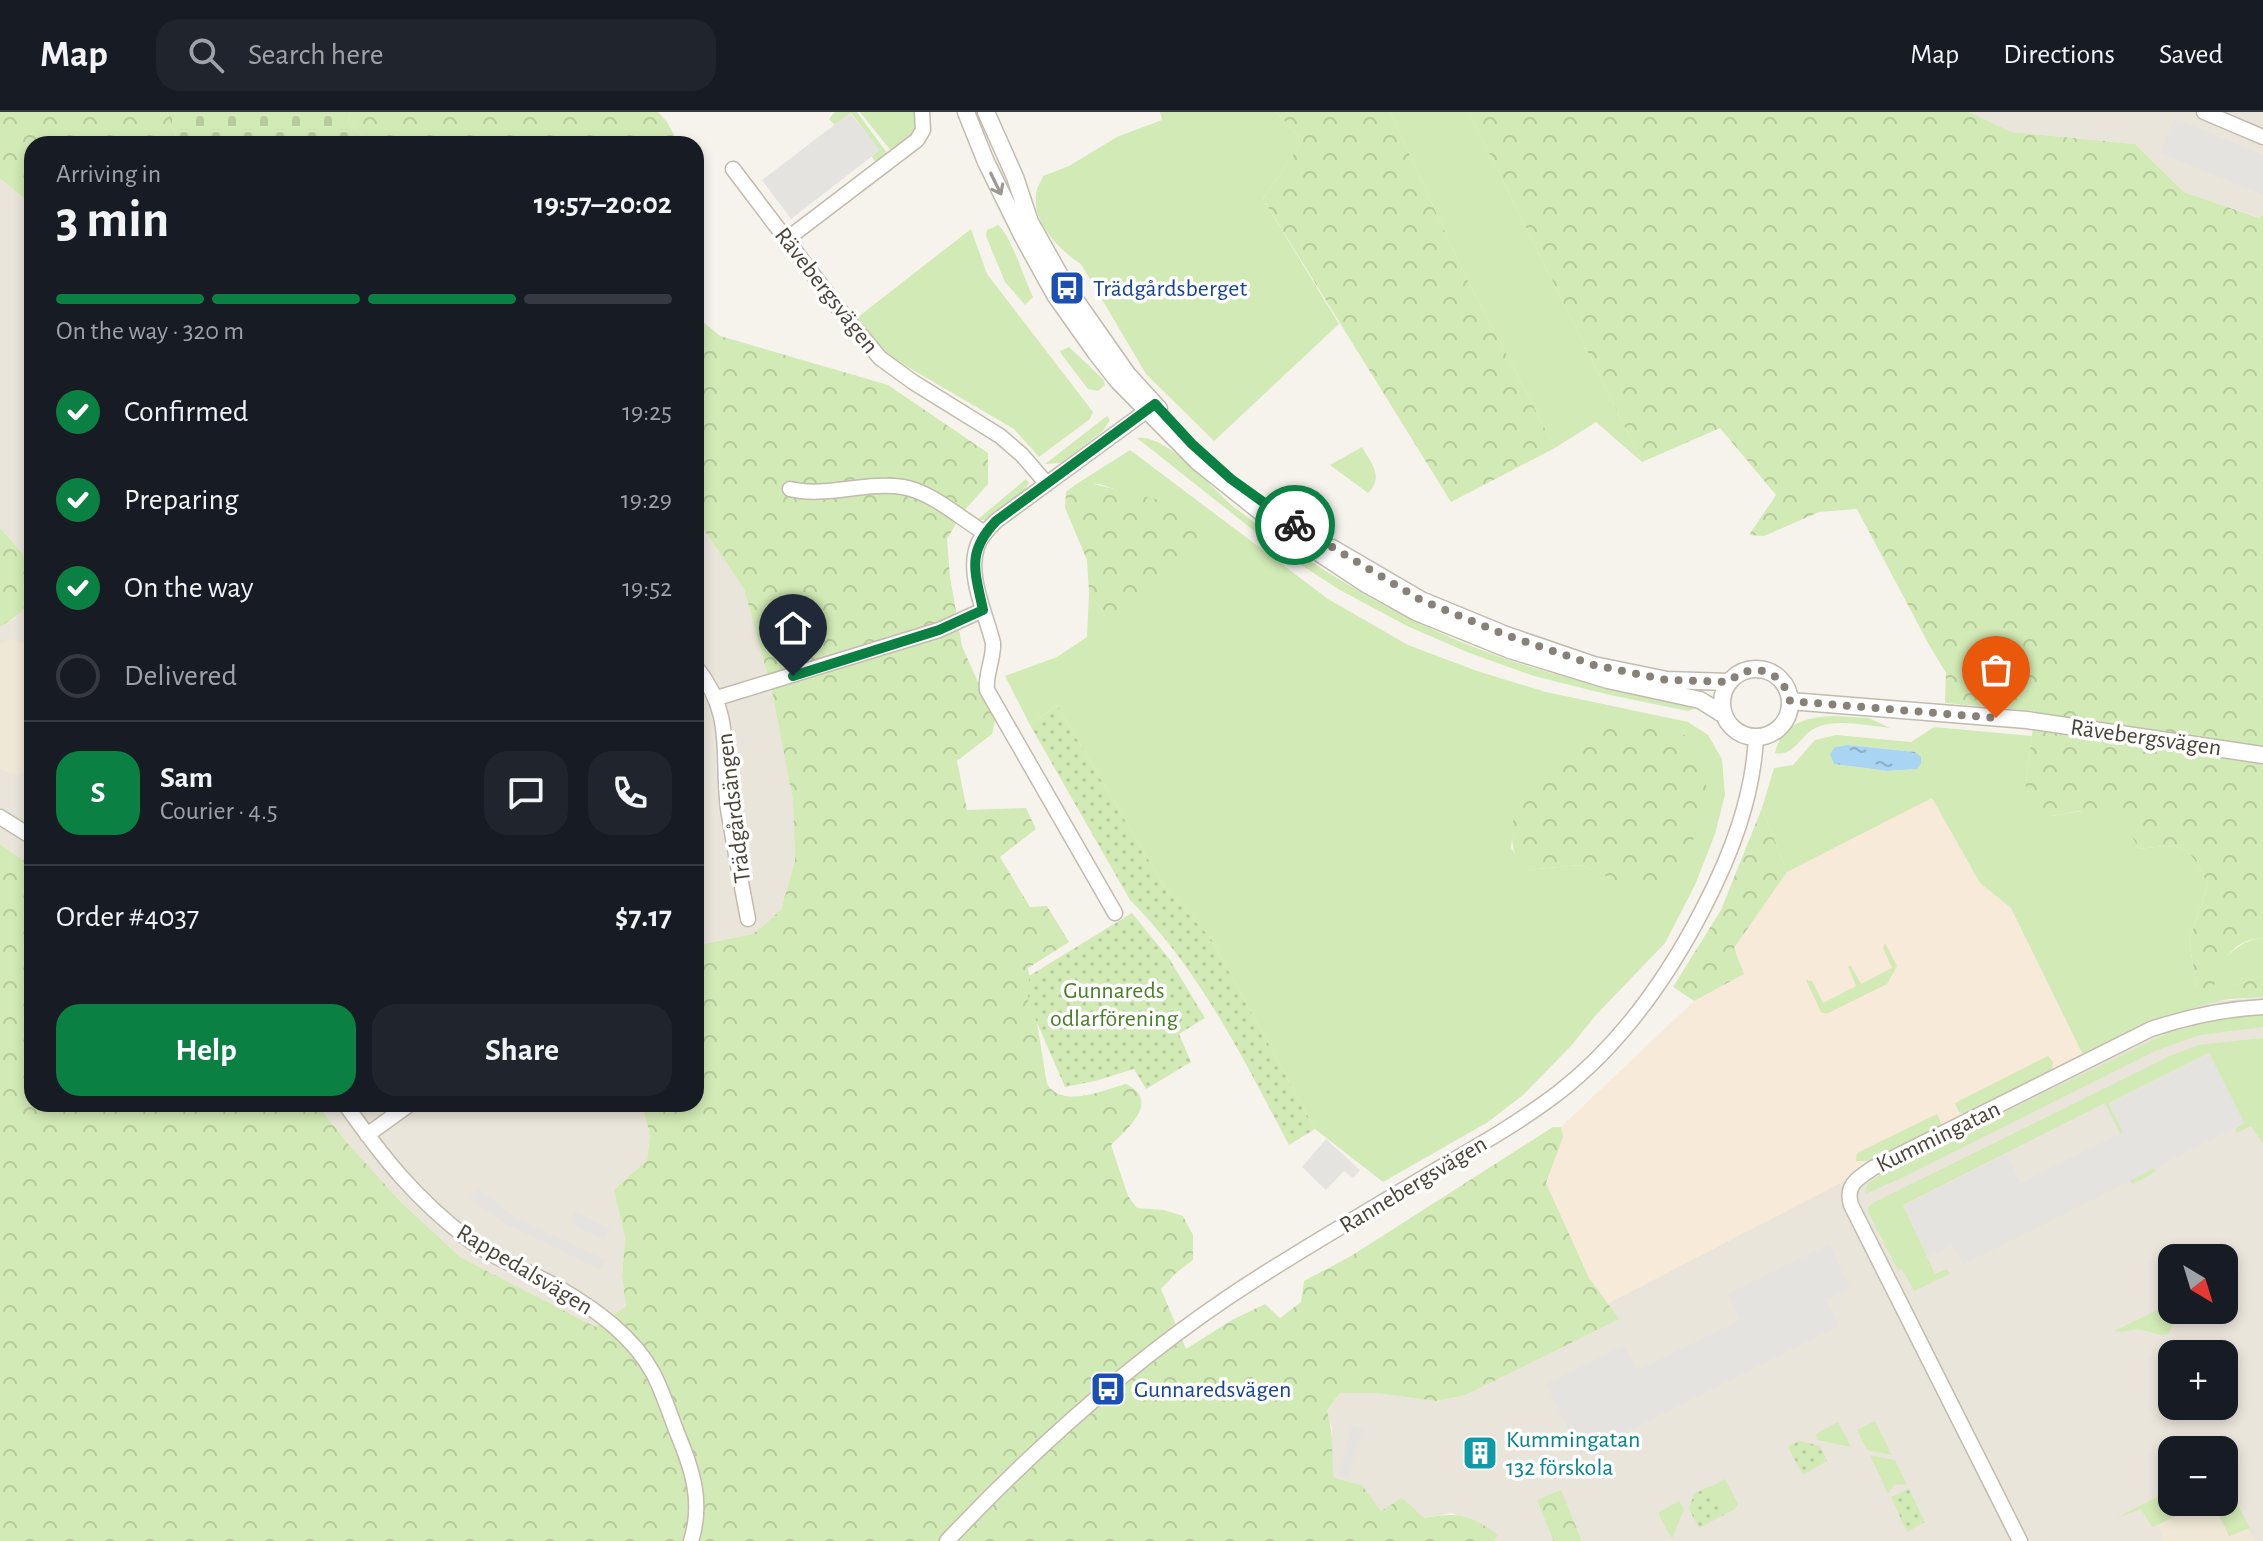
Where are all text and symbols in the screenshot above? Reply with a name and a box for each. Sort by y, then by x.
search box [156,19,716,91]
icon: search [184,33,228,77]
text: Map [40,36,108,74]
text: Search here [248,40,384,70]
text: Map [1910,41,1959,69]
text: Directions [2003,41,2115,69]
text: Saved [2159,41,2223,69]
text: Arriving in [56,161,161,187]
one-way arrow [989,171,1005,195]
text: 19:57–20:02 [534,189,672,219]
text: 3 min [56,194,169,246]
street label: Rävebergsvägen [770,223,883,358]
bus stop icon: Trädgårdsberget [1048,269,1086,307]
place label: Trädgårdsberget [1093,277,1247,301]
text: On the way · 320 m [56,318,244,344]
icon: check [56,390,100,434]
text: Confirmed [124,397,248,427]
text: 19:25 [622,399,672,425]
icon: check [56,478,100,522]
text: Preparing [124,485,239,515]
courier [1255,485,1335,565]
text: 19:29 [621,487,672,513]
icon: bike [1273,503,1317,547]
icon: check [56,566,100,610]
text: On the way [124,573,253,603]
text: 19:52 [622,575,672,601]
pin [759,594,827,676]
icon: home [771,606,815,650]
pin [1962,636,2030,718]
icon: bag [1974,648,2018,692]
text: Delivered [124,661,237,691]
street label: Rävebergsvägen [2069,716,2223,760]
street label: Trädgårdsängen [713,732,755,884]
button: chat [484,751,568,835]
button: phone [588,751,672,835]
text: Sam [160,763,213,793]
text: S [91,778,105,808]
text: Courier · 4.5 [160,798,278,824]
text: Order #4037 [56,902,199,932]
text: $7.17 [615,902,672,932]
park label: Gunnareds odlarförening [1050,979,1178,1031]
button: Help [56,1004,356,1096]
button: Share [372,1004,672,1096]
street label: Kummingatan [1873,1097,2004,1177]
street label: Rannebergsvägen [1336,1132,1491,1238]
street label: Rappedalsvägen [452,1220,597,1320]
north arrow [2158,1244,2238,1324]
map controls [2158,1244,2238,1516]
button: + [2158,1340,2238,1420]
bus stop icon: Gunnaredsvägen [1089,1370,1127,1408]
place label: Gunnaredsvägen [1134,1378,1291,1402]
place label: Kummingatan 132 förskola [1506,1428,1640,1480]
building icon: Kummingatan 132 förskola [1461,1434,1499,1472]
button: − [2158,1436,2238,1516]

